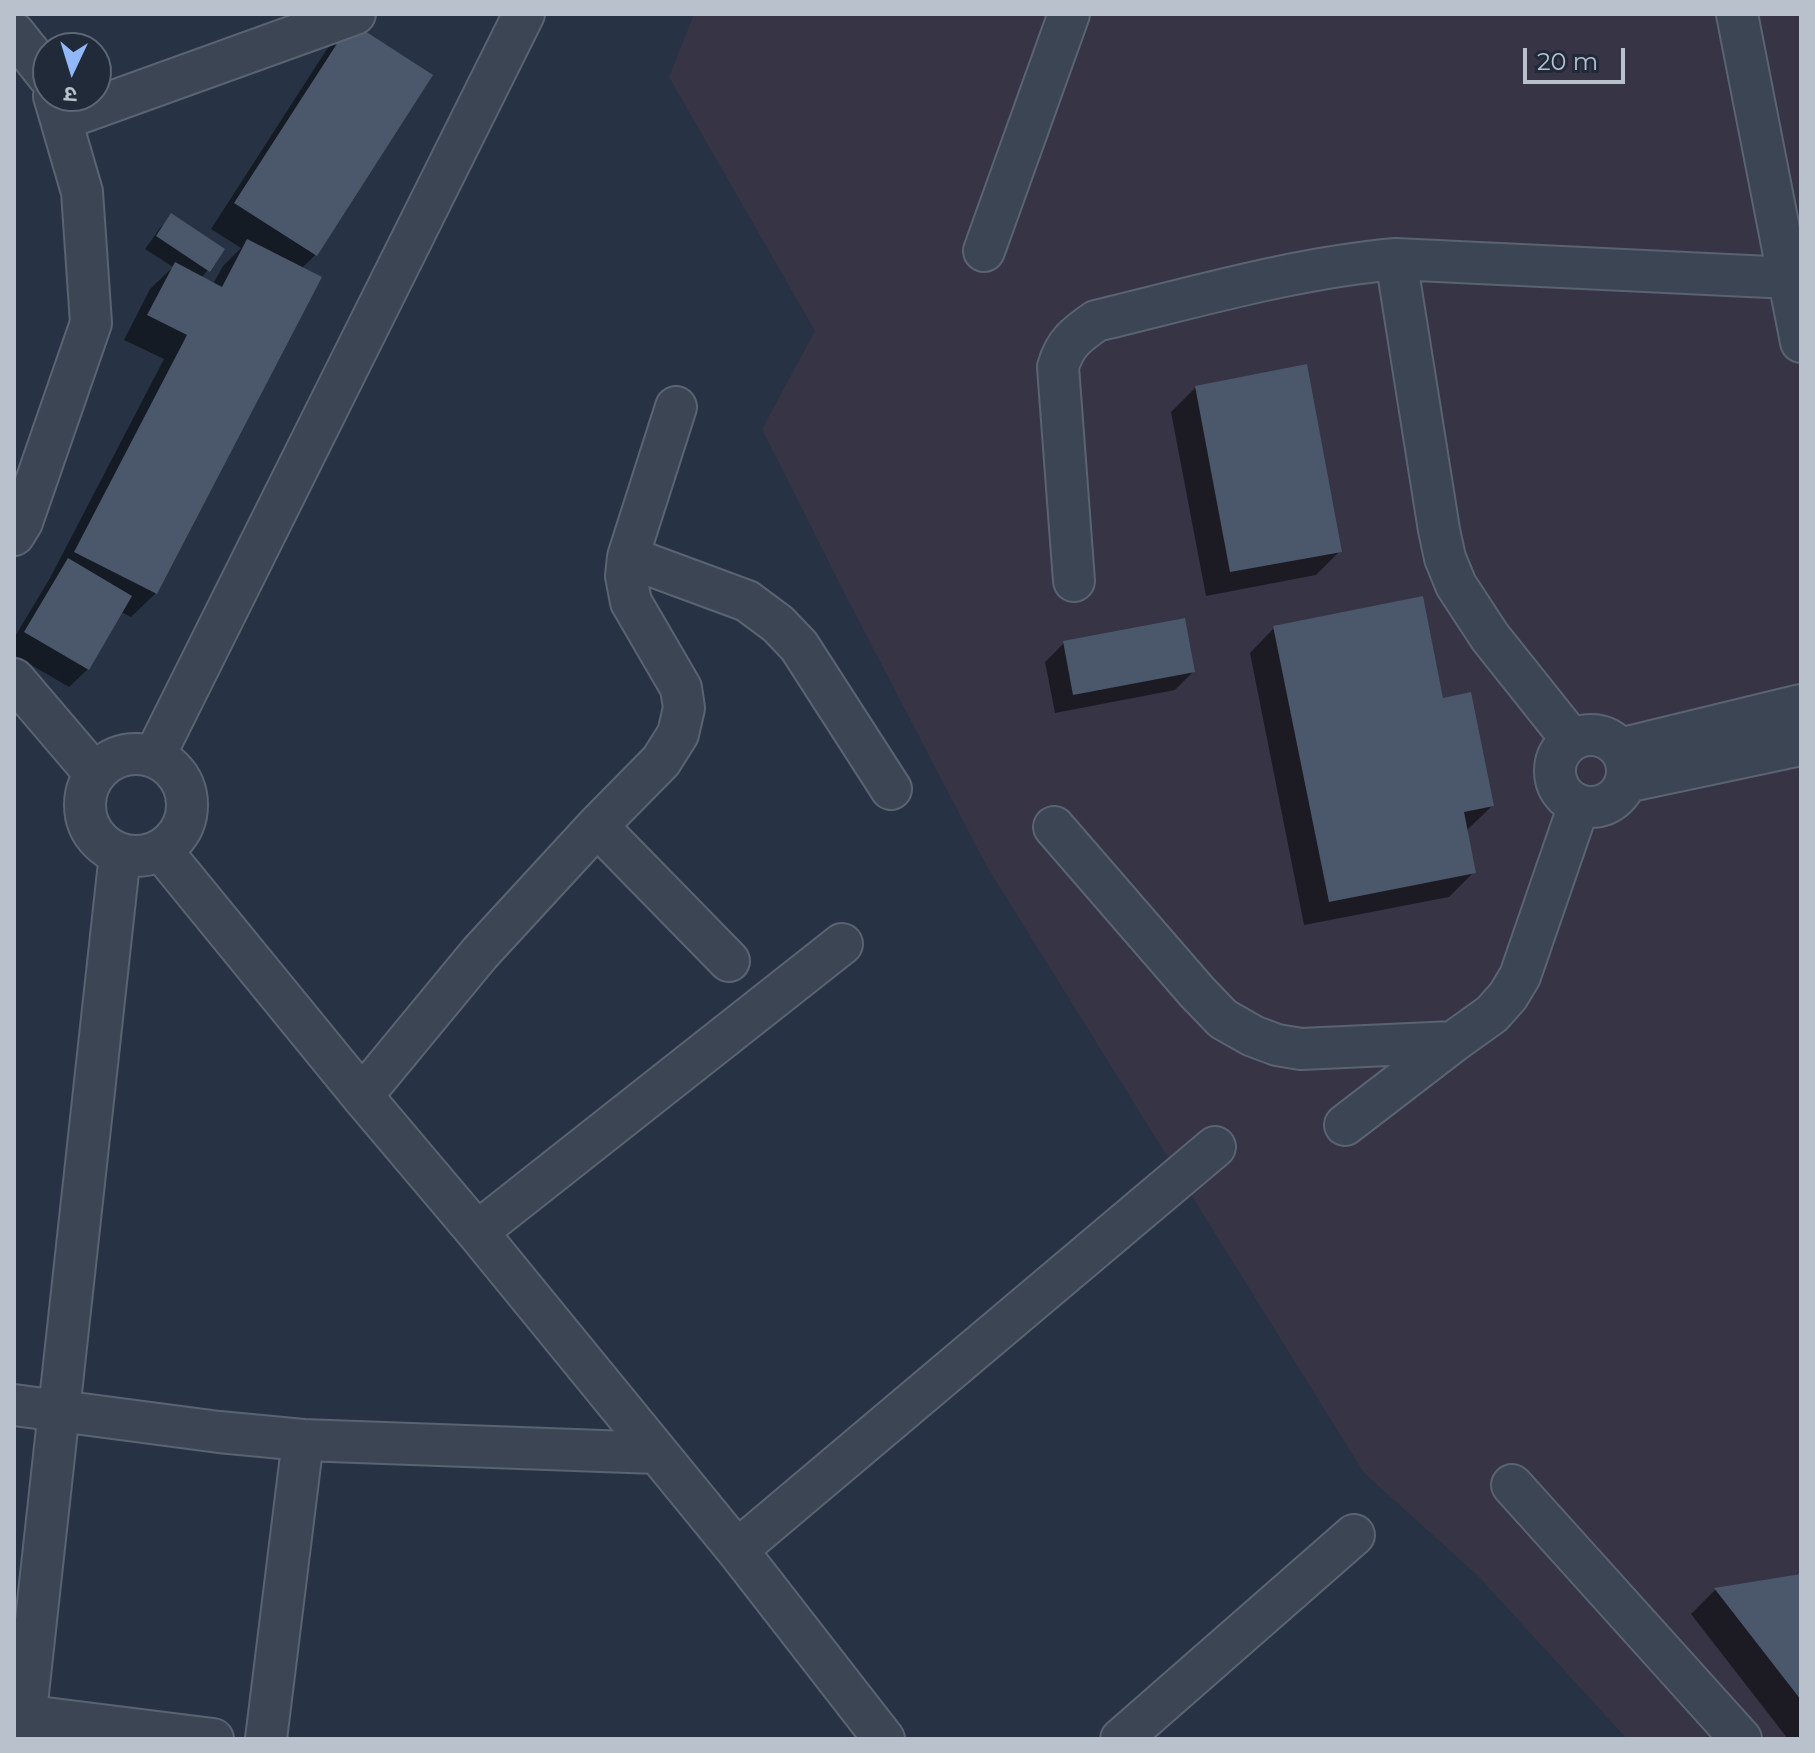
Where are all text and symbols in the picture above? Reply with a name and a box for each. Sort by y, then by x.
north arrow [32,32,112,112]
scale bar [1527,32,1629,82]
text: 20 m [1537,47,1598,76]
text: उ [63,81,78,108]

